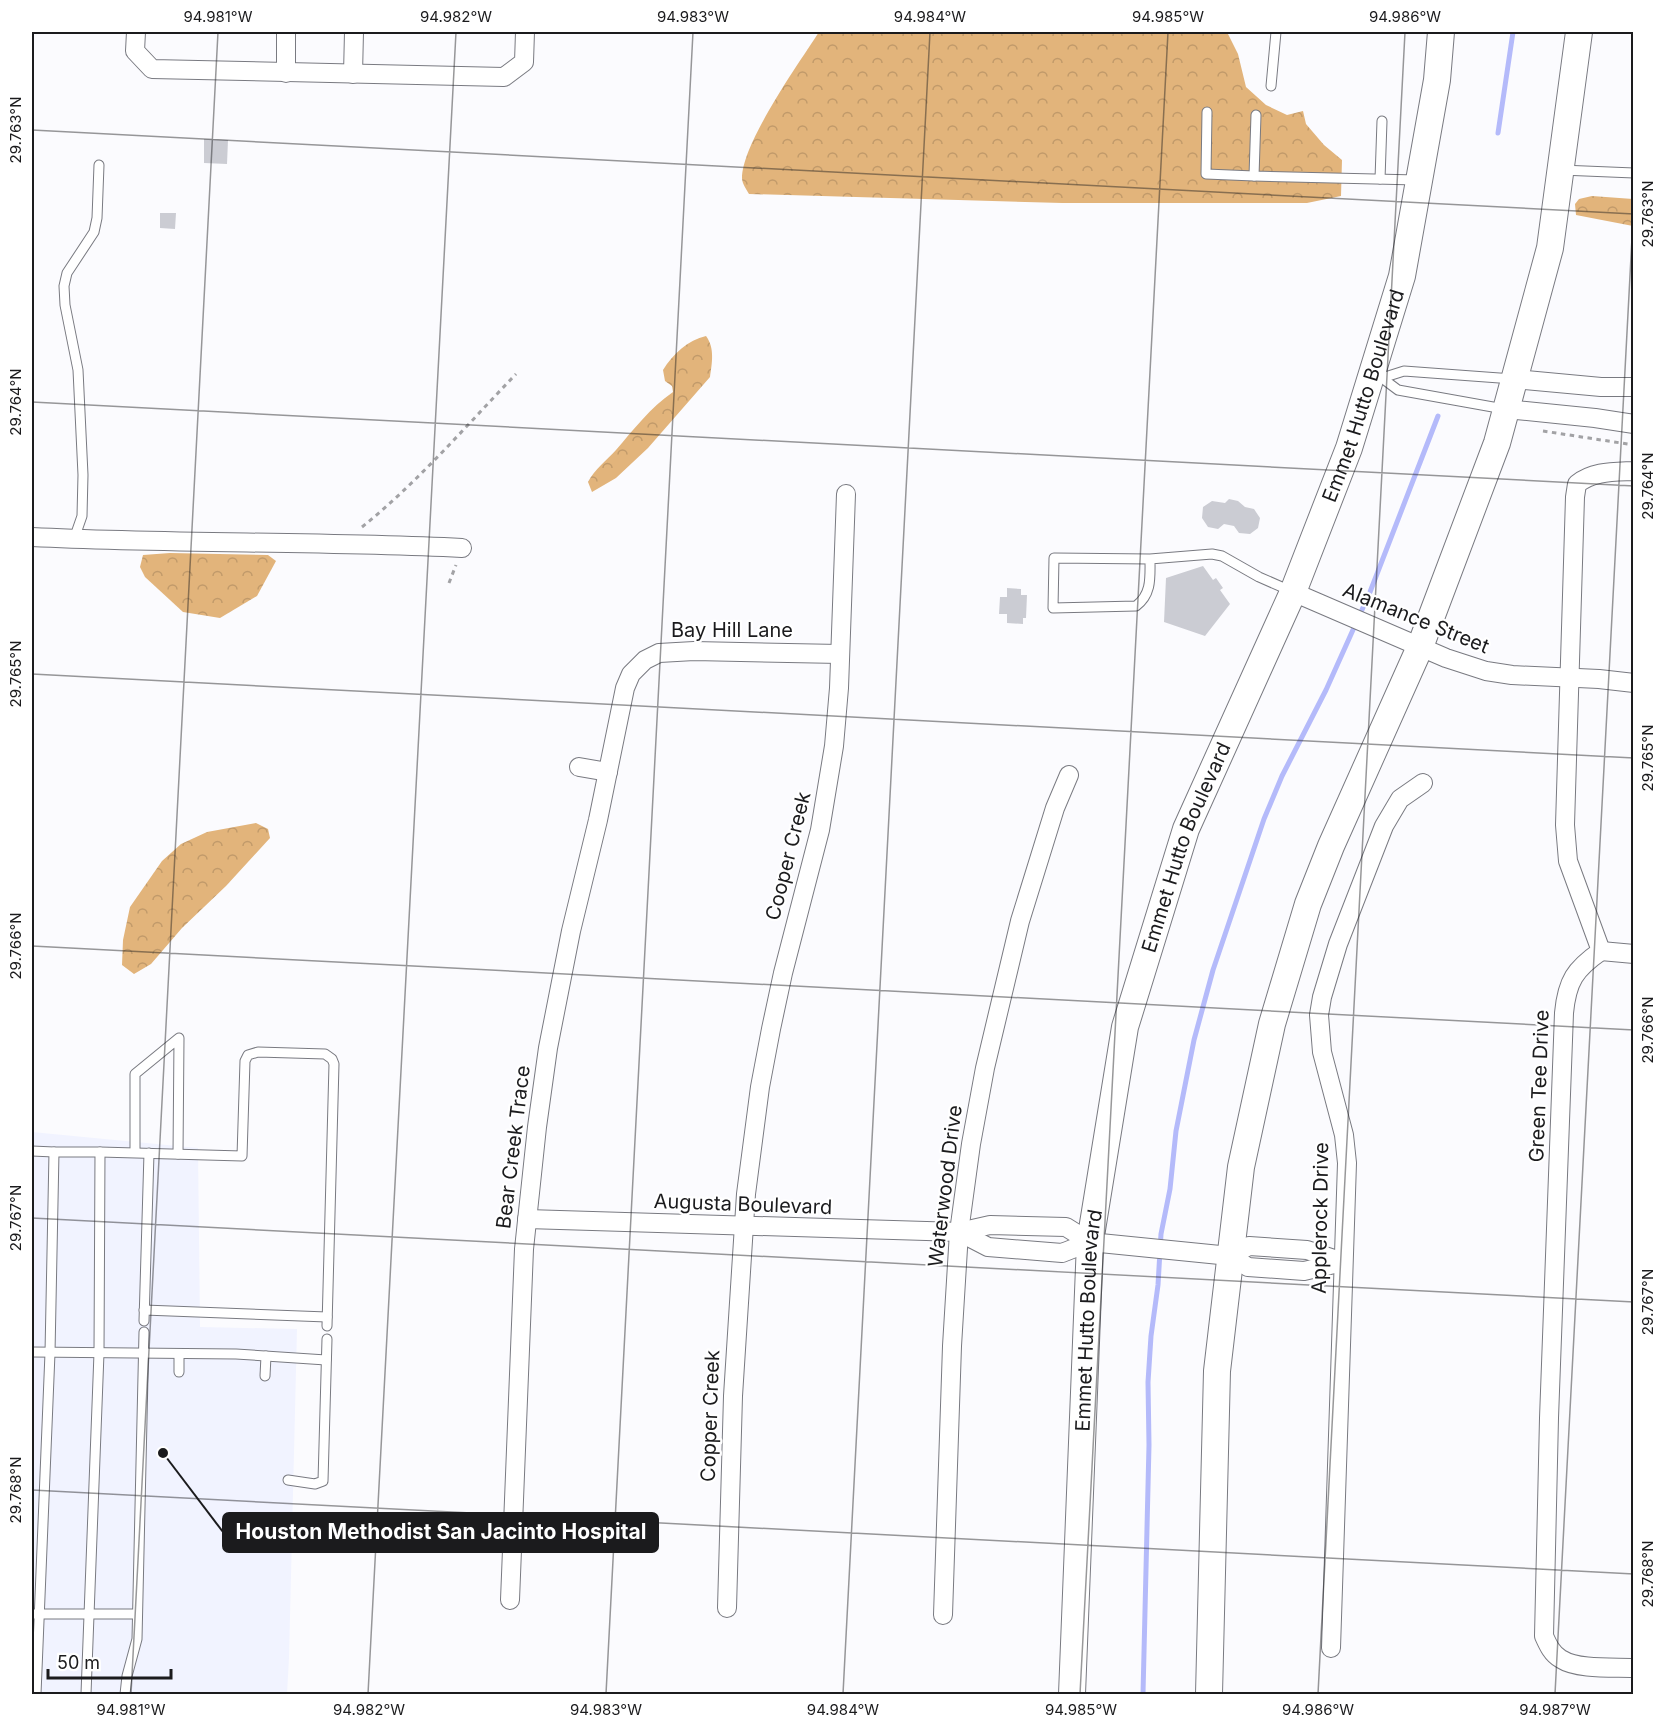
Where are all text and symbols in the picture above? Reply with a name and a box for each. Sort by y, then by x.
text: 94.981°W [183,7,253,26]
text: 94.982°W [420,7,492,26]
text: 94.983°W [657,7,729,26]
text: 94.984°W [894,7,966,26]
text: 94.985°W [1132,7,1204,26]
text: 94.986°W [1369,7,1441,26]
text: 29.763°N [6,97,25,163]
text: 29.763°N [1638,181,1657,247]
street label: Emmet Hutto Boulevard [1317,286,1409,506]
text: 29.764°N [6,368,25,436]
text: 29.764°N [1638,452,1657,520]
street label: Alamance Street [1339,578,1493,658]
street label: Bay Hill Lane [671,618,793,642]
text: 29.765°N [6,641,25,708]
text: 29.765°N [1638,725,1657,792]
street label: Emmet Hutto Boulevard [1137,738,1236,955]
street label: Cooper Creek [760,789,816,923]
text: 29.766°N [6,912,25,980]
text: 29.766°N [1638,996,1657,1064]
street label: Green Tee Drive [1524,1009,1554,1163]
street label: Bear Creek Trace [491,1064,535,1230]
street label: Waterwood Drive [923,1104,967,1268]
street label: Applerock Drive [1307,1142,1333,1294]
text: 29.767°N [6,1185,25,1251]
street label: Augusta Boulevard [653,1189,833,1219]
street label: Emmet Hutto Boulevard [1070,1208,1107,1432]
text: 29.767°N [1638,1269,1657,1335]
street label: Copper Creek [696,1350,724,1482]
text: 29.768°N [6,1457,25,1523]
callout: Houston Methodist San Jacinto Hospital [223,1513,658,1552]
text: Houston Methodist San Jacinto Hospital [236,1519,646,1544]
text: 29.768°N [1638,1541,1657,1607]
scale bar [48,1642,171,1680]
text: 50 m [57,1652,100,1673]
text: 94.981°W [96,1700,166,1719]
text: 94.982°W [333,1700,405,1719]
text: 94.983°W [570,1700,642,1719]
text: 94.984°W [807,1700,879,1719]
text: 94.985°W [1045,1700,1117,1719]
text: 94.986°W [1282,1700,1354,1719]
text: 94.987°W [1519,1700,1591,1719]

